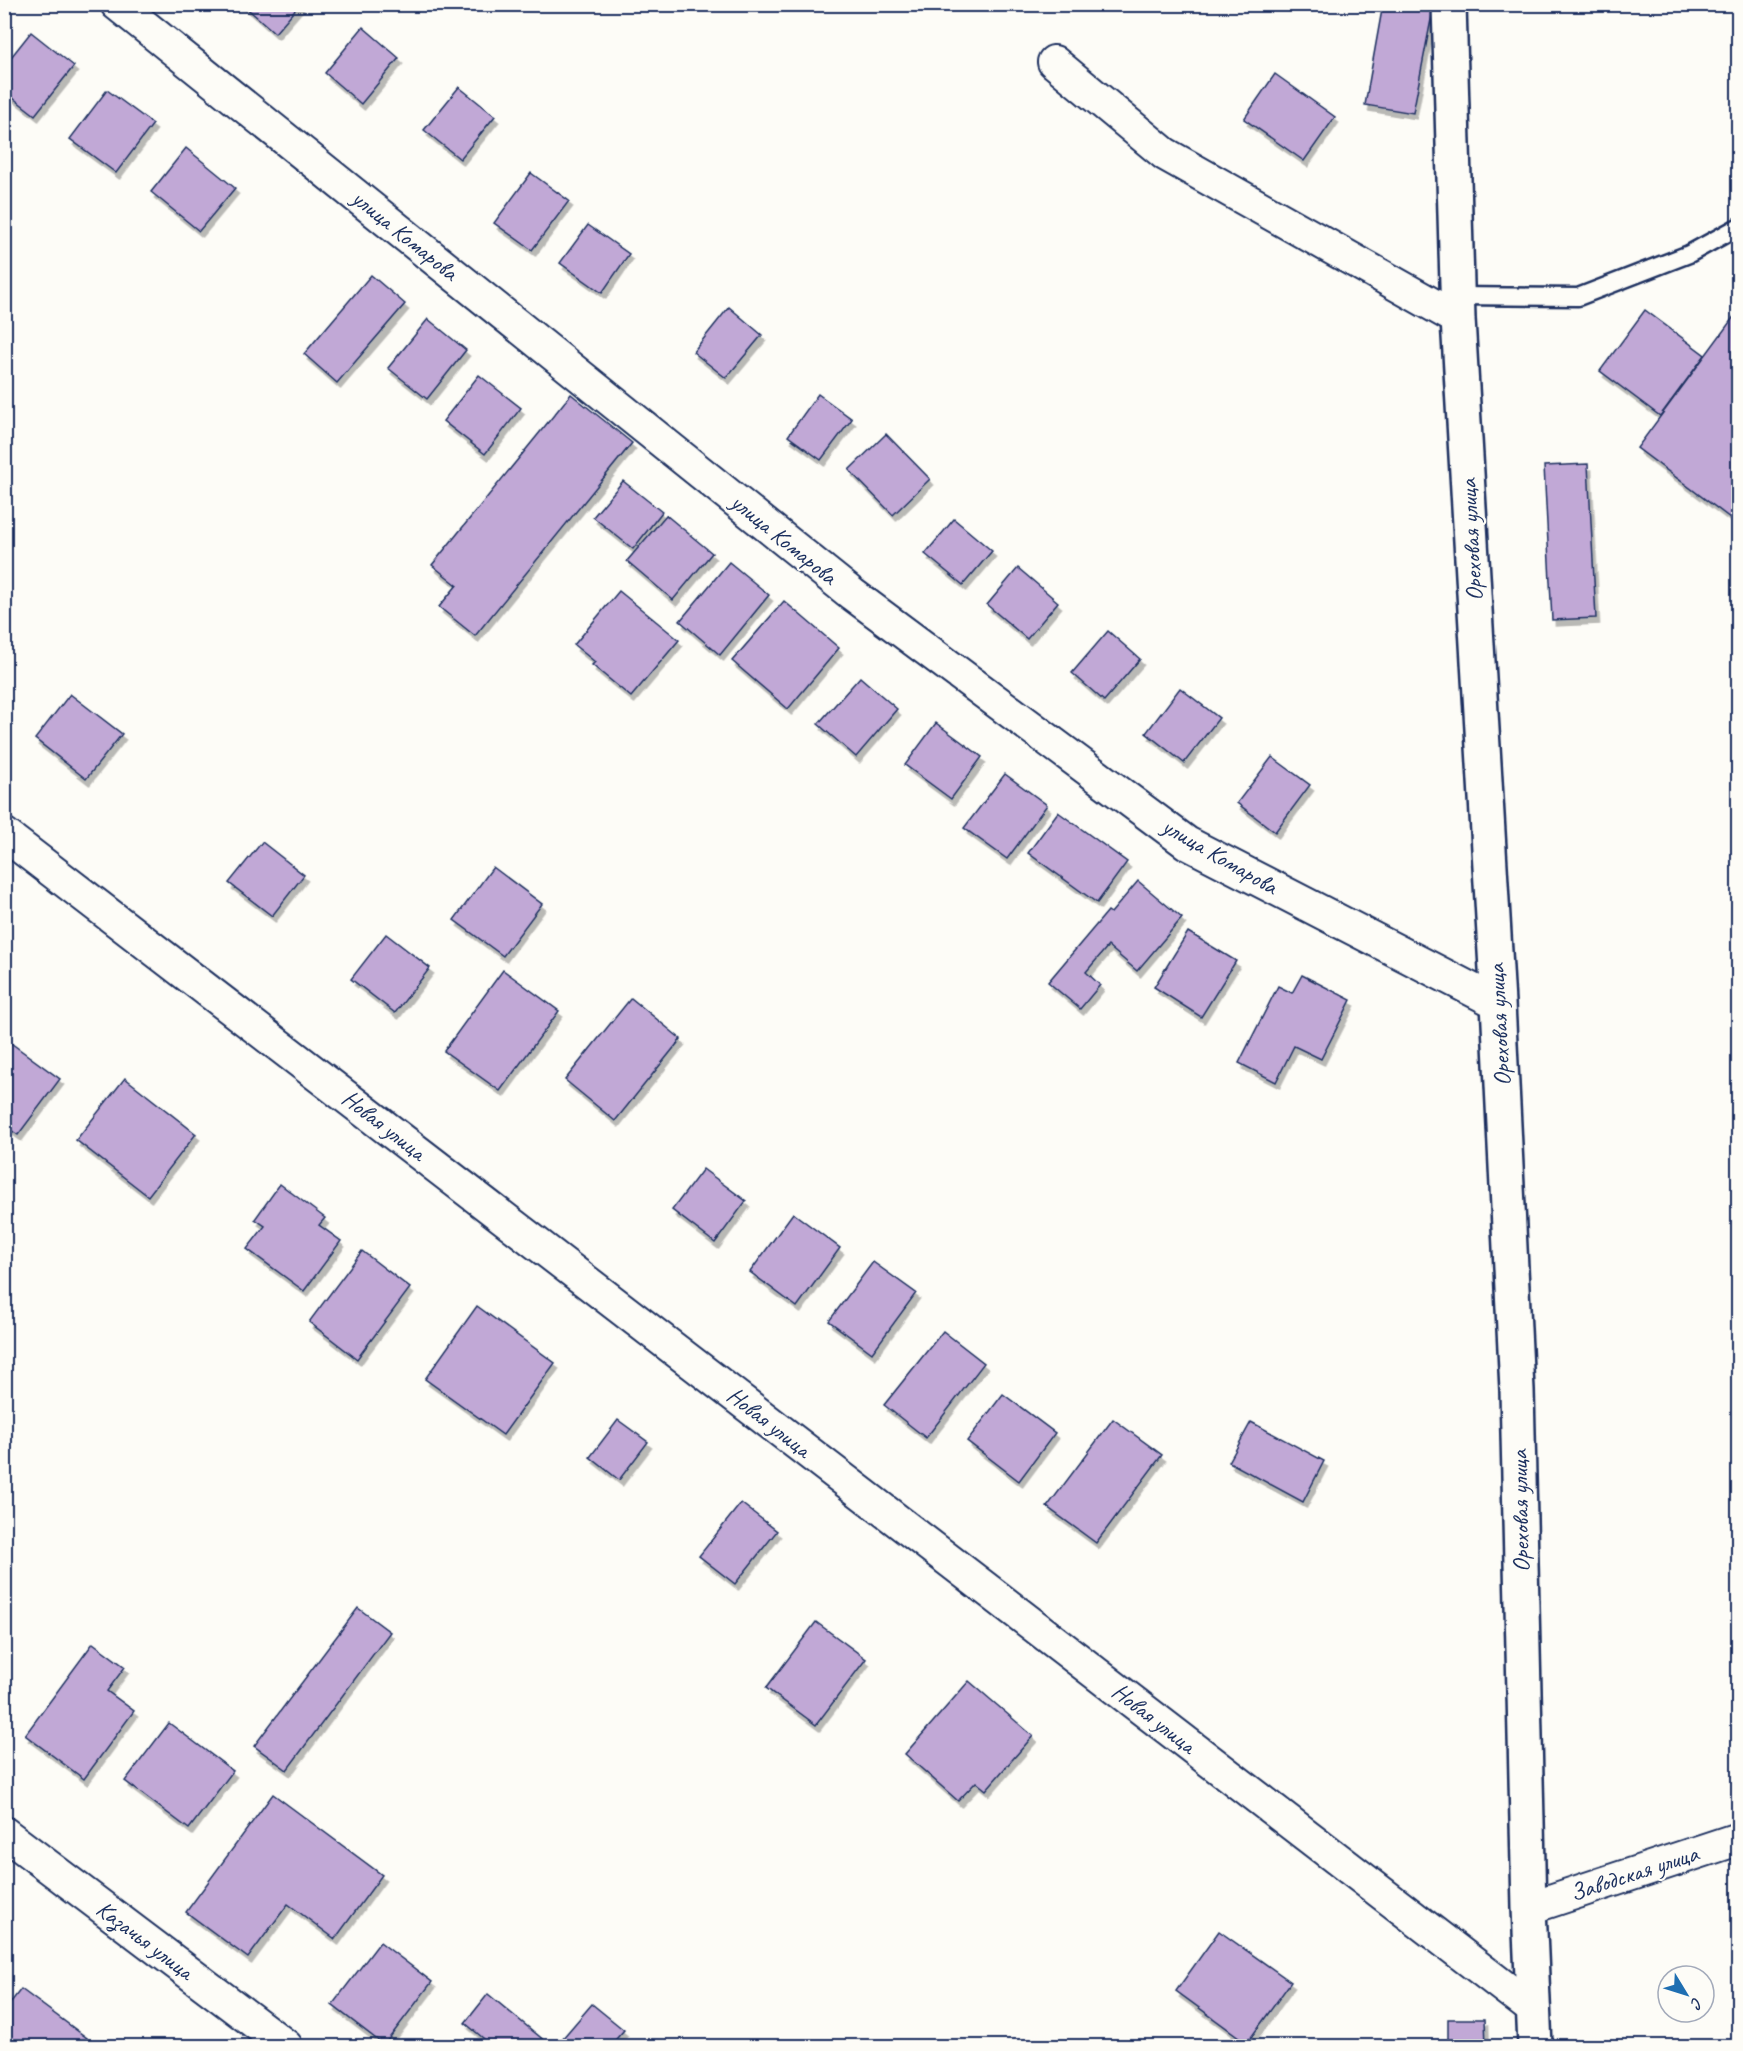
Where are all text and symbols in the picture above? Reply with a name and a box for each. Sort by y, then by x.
street label: улица Комарова [344,182,465,288]
street label: Ореховая улица [1453,477,1489,602]
street label: улица Комарова [723,486,844,592]
street label: улица Комарова [1155,810,1284,902]
street label: Ореховая улица [1481,962,1517,1087]
street label: Новая улица [336,1083,434,1168]
street label: Новая улица [721,1380,819,1465]
street label: Ореховая улица [1504,1448,1536,1572]
street label: Новая улица [1106,1676,1204,1761]
street label: Заводская улица [1566,1838,1703,1908]
street label: Казачья улица [90,1894,201,1988]
north arrow [1656,1964,1716,2024]
text: С [1685,1993,1707,2014]

